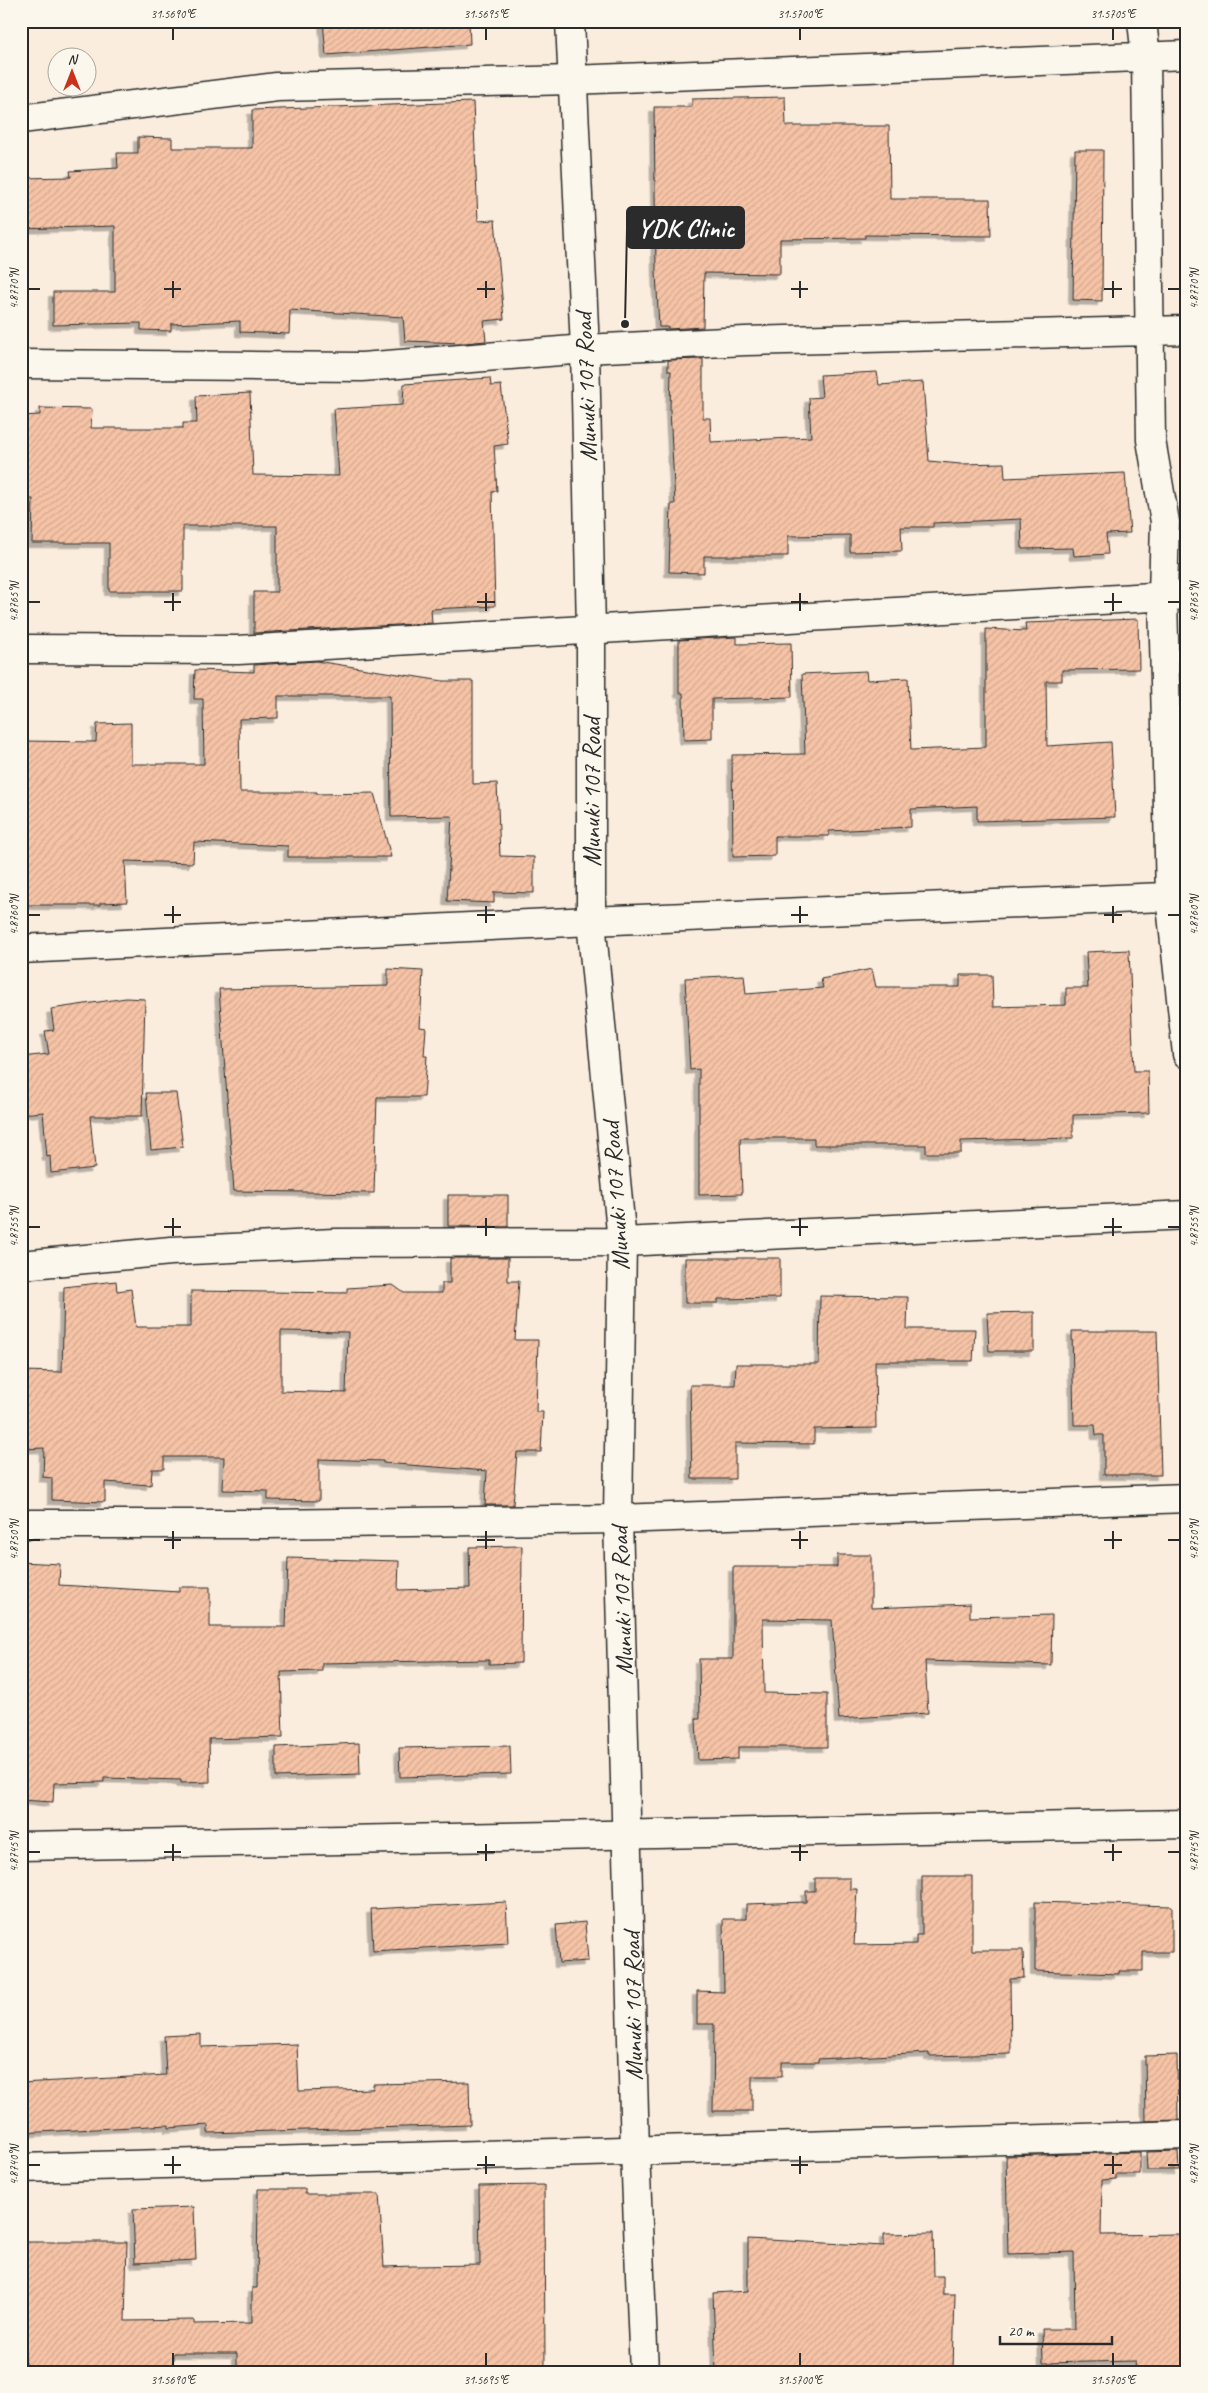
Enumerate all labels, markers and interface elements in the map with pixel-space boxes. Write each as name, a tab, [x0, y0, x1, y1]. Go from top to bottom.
text: 31.5690°E	[151, 6, 197, 22]
text: 31.5695°E	[464, 6, 510, 22]
text: 31.5700°E	[778, 6, 824, 22]
text: 31.5705°E	[1091, 6, 1137, 22]
north arrow	[48, 48, 98, 98]
text: N	[68, 51, 79, 68]
callout: YDK Clinic	[627, 207, 744, 248]
text: YDK Clinic	[638, 212, 736, 245]
text: 4.8770°N	[6, 267, 22, 309]
text: 4.8770°N	[1186, 267, 1202, 309]
street label: Munuki 107 Road	[567, 308, 605, 462]
text: 4.8765°N	[6, 580, 22, 622]
text: 4.8765°N	[1186, 580, 1202, 622]
street label: Munuki 107 Road	[576, 713, 608, 867]
text: 4.8760°N	[6, 893, 22, 935]
text: 4.8760°N	[1186, 893, 1202, 935]
street label: Munuki 107 Road	[595, 1116, 637, 1271]
text: 4.8755°N	[6, 1205, 22, 1247]
text: 4.8755°N	[1186, 1205, 1202, 1247]
text: 4.8750°N	[6, 1518, 22, 1560]
text: 4.8750°N	[1186, 1518, 1202, 1560]
street label: Munuki 107 Road	[603, 1522, 641, 1676]
text: 4.8745°N	[6, 1830, 22, 1872]
text: 4.8745°N	[1186, 1830, 1202, 1872]
street label: Munuki 107 Road	[616, 1927, 650, 2081]
text: 4.8740°N	[6, 2143, 22, 2185]
text: 4.8740°N	[1186, 2143, 1202, 2185]
scale bar	[1000, 2313, 1113, 2345]
text: 20 m	[1008, 2322, 1035, 2341]
text: 31.5690°E	[151, 2372, 197, 2388]
text: 31.5695°E	[464, 2372, 510, 2388]
text: 31.5700°E	[778, 2372, 824, 2388]
text: 31.5705°E	[1091, 2372, 1137, 2388]

